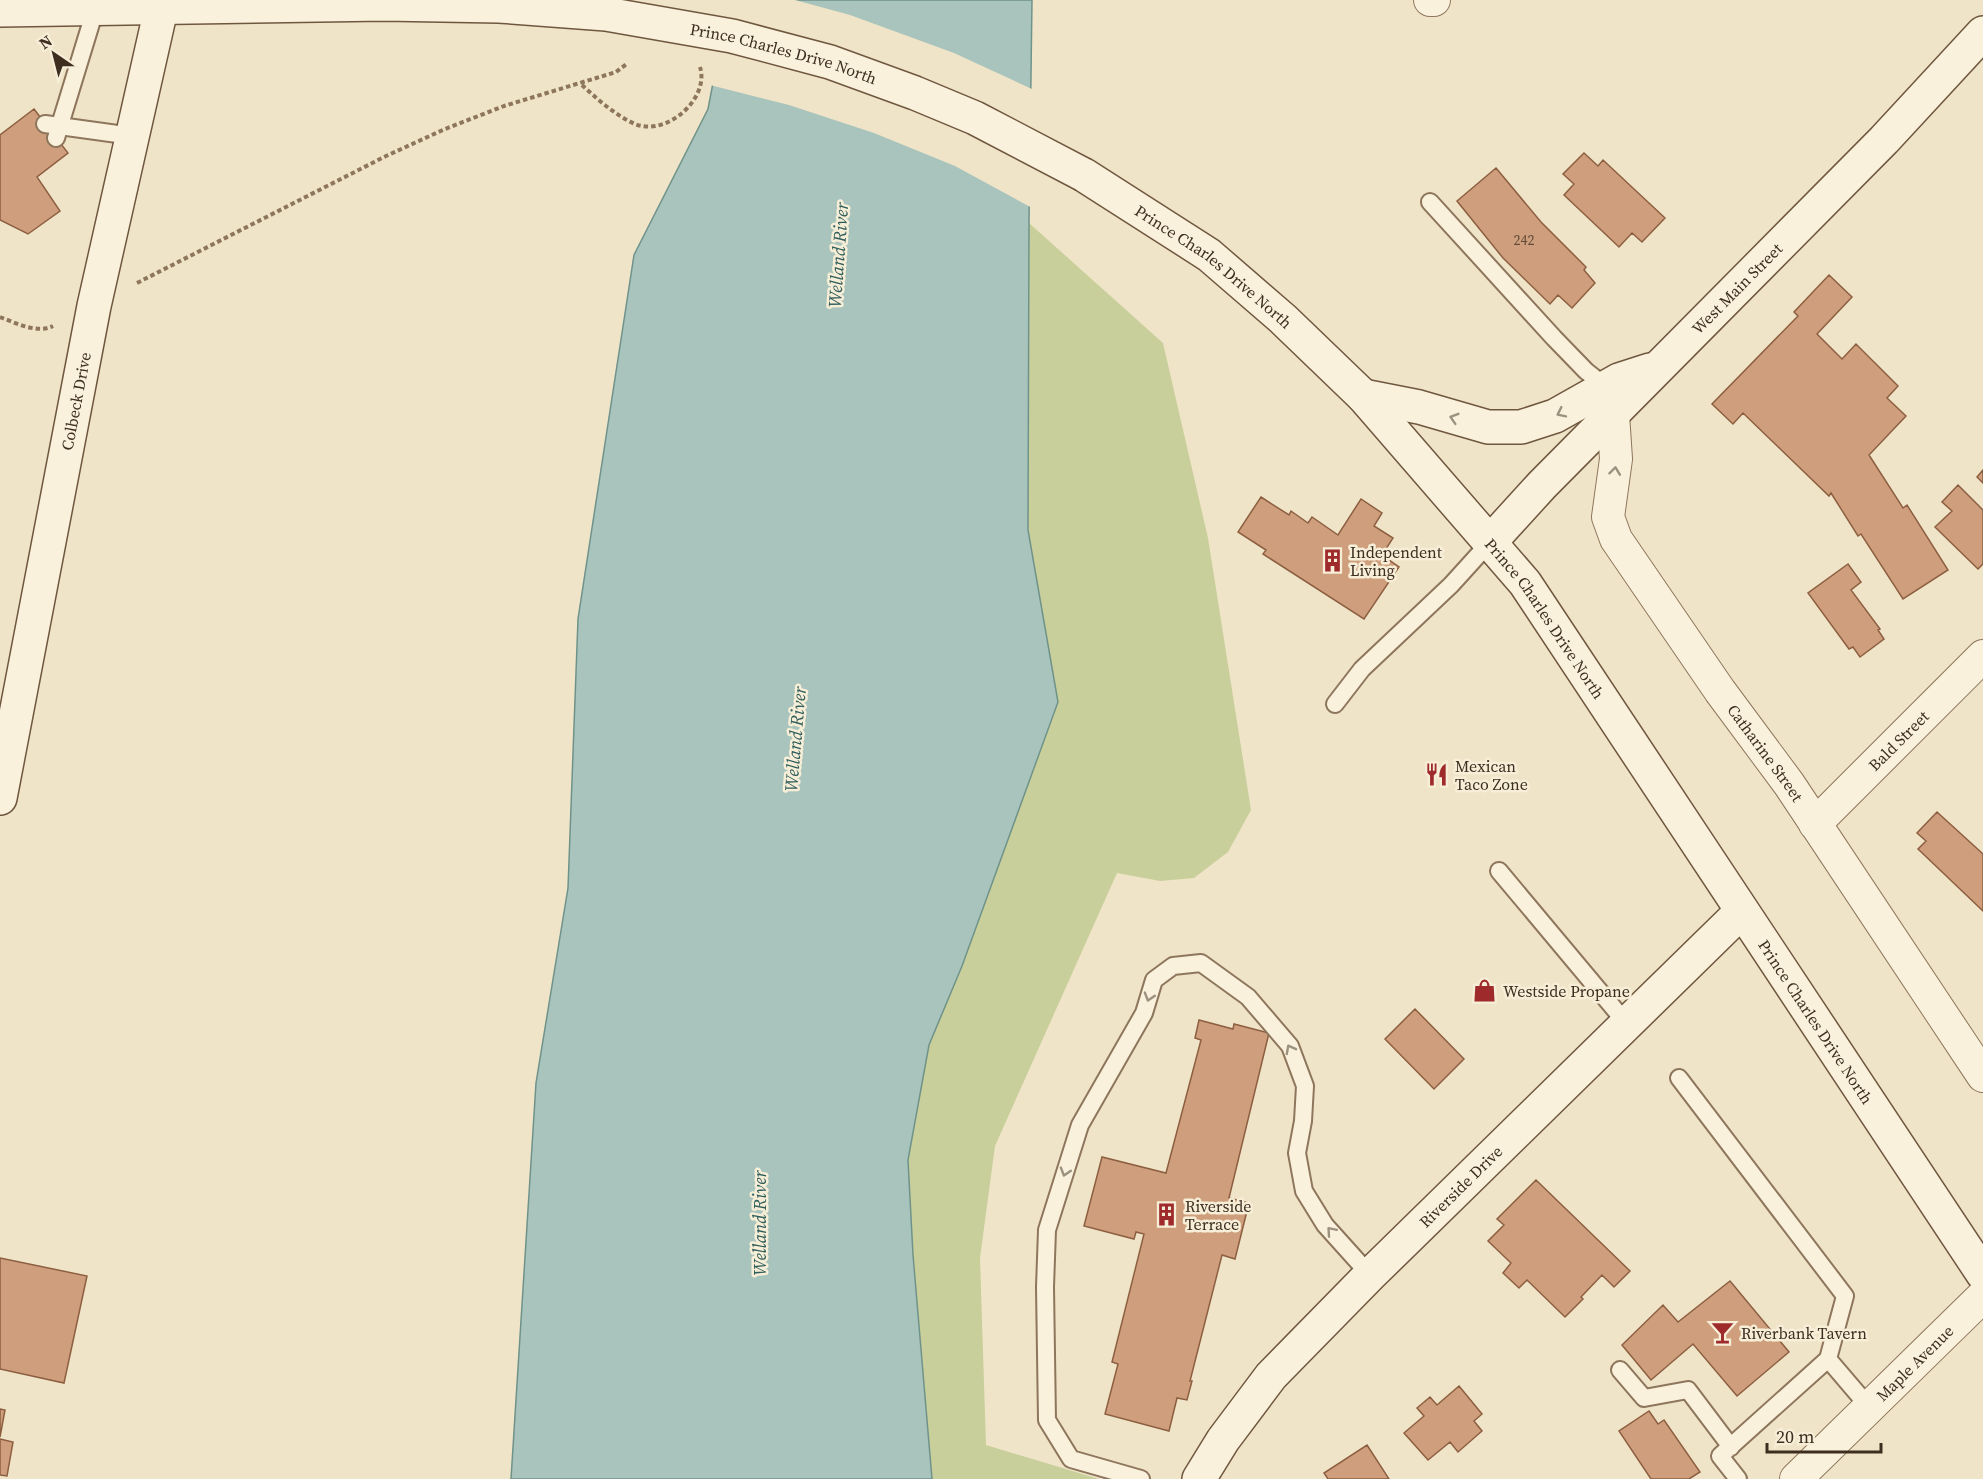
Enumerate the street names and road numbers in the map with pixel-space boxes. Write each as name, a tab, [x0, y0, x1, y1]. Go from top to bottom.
street label: Prince Charles Drive North	[688, 18, 880, 89]
street label: Prince Charles Drive North	[1131, 199, 1298, 334]
street label: West Main Street	[1687, 237, 1788, 339]
street label: Colbeck Drive	[56, 350, 96, 452]
street label: Prince Charles Drive North	[1480, 533, 1610, 703]
street label: Catharine Street	[1722, 700, 1809, 806]
street label: Bald Street	[1863, 705, 1934, 776]
street label: Prince Charles Drive North	[1753, 935, 1878, 1108]
street label: Riverside Drive	[1414, 1140, 1507, 1232]
street label: Maple Avenue	[1871, 1320, 1958, 1406]

